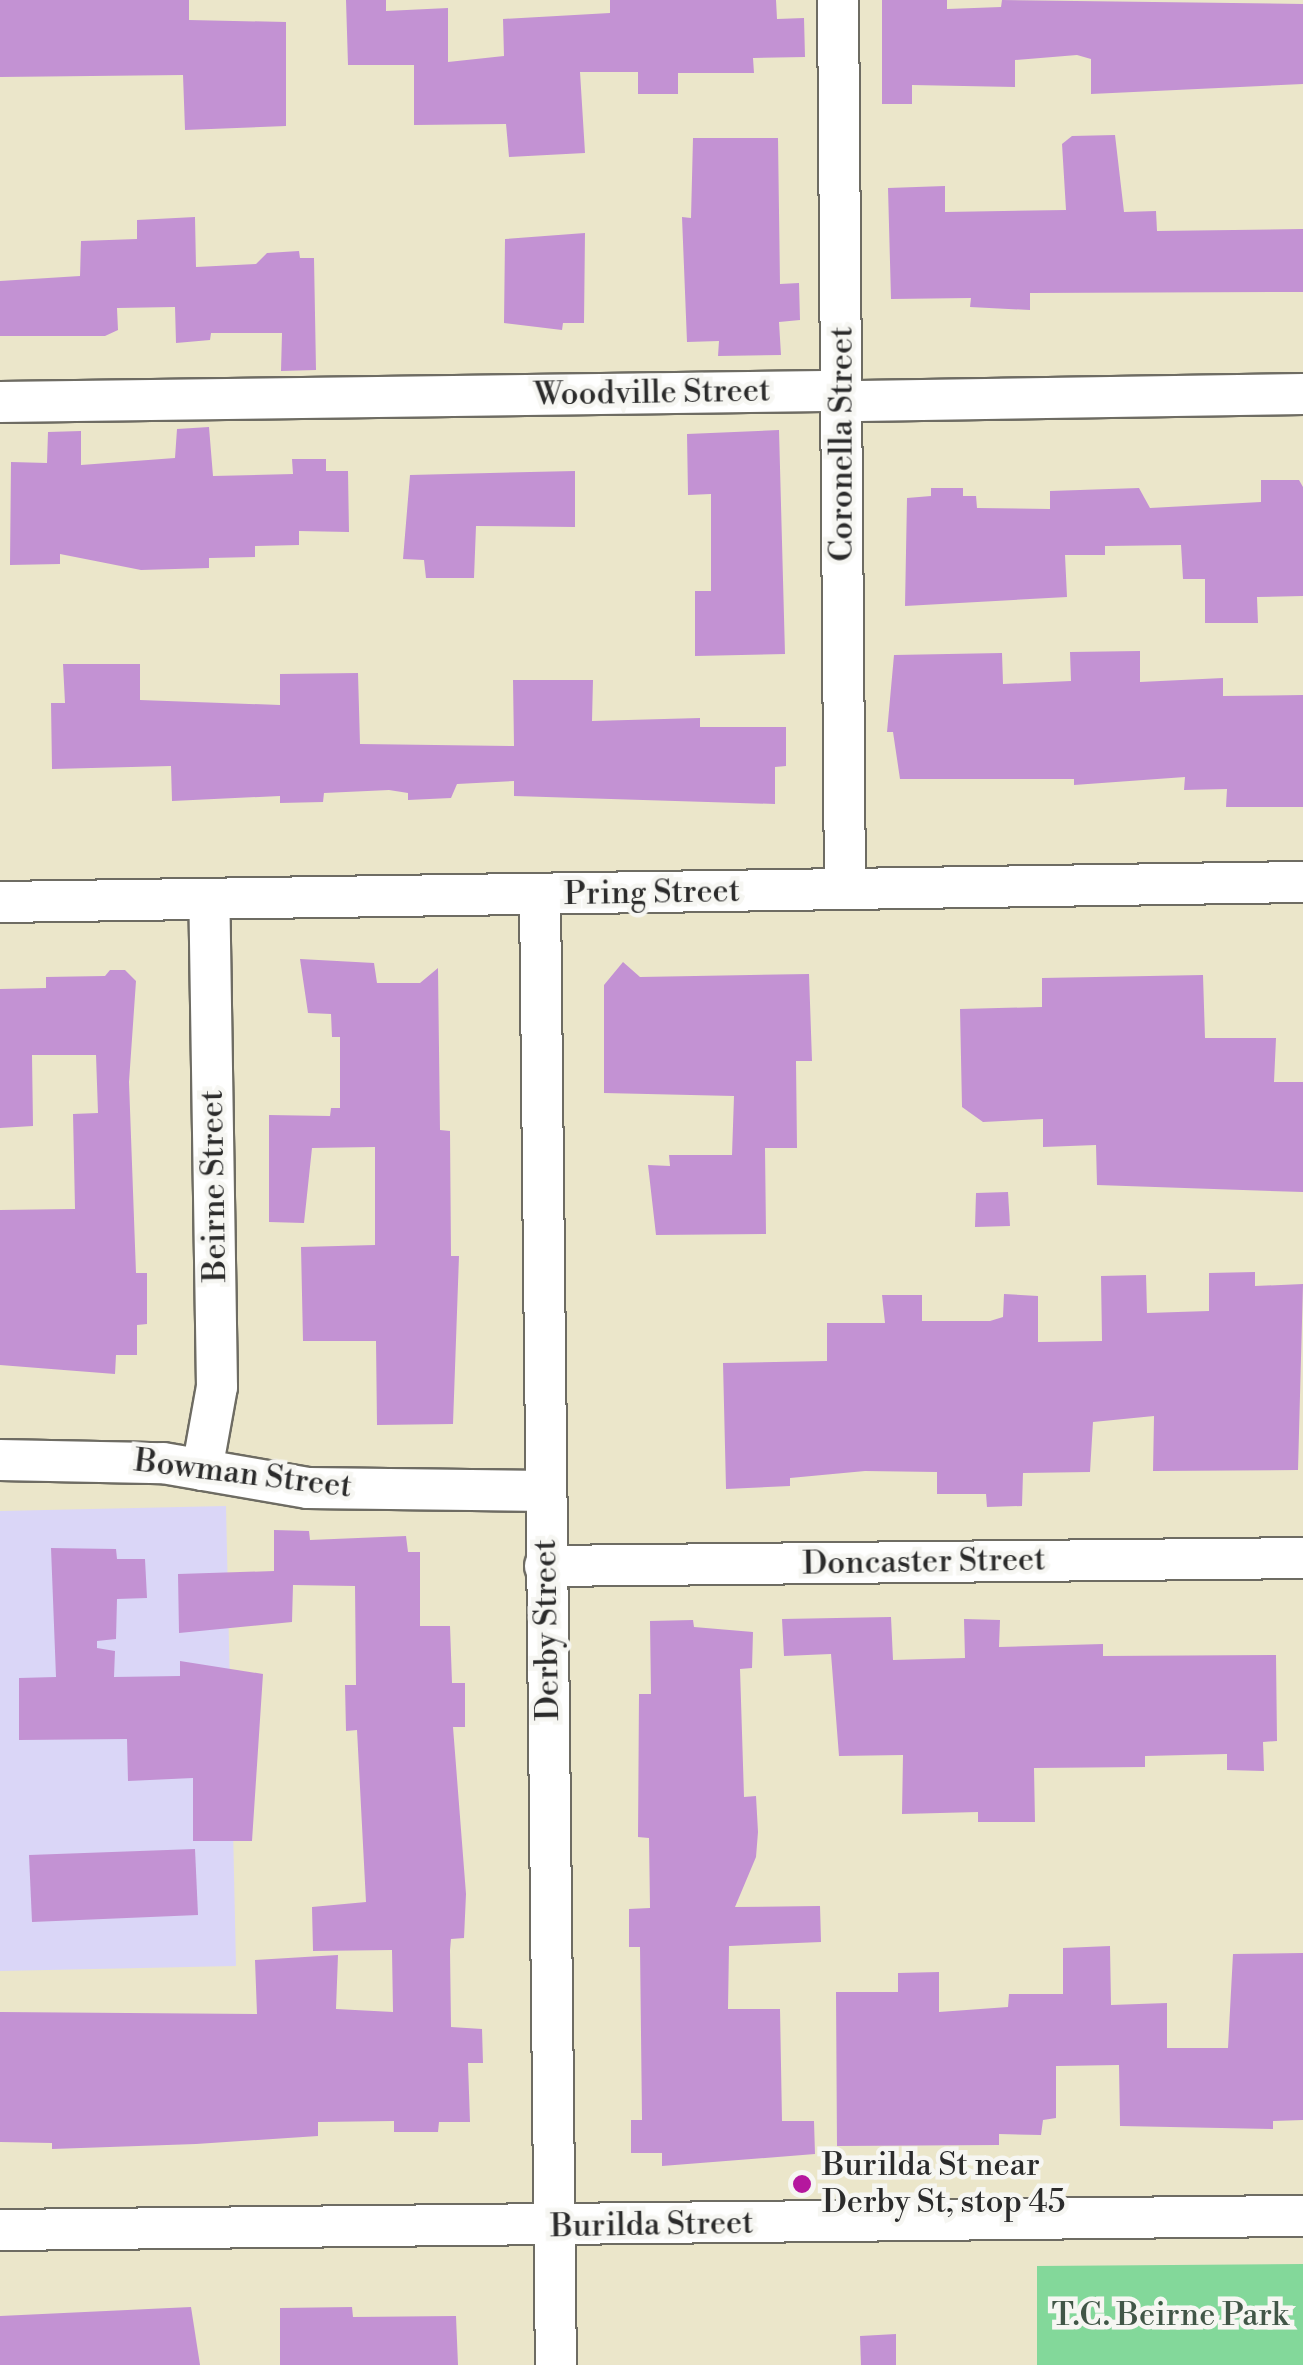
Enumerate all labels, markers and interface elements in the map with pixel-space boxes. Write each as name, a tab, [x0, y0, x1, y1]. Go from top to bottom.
street label: Coronella Street	[823, 326, 861, 562]
street label: Woodville Street	[533, 372, 771, 414]
street label: Pring Street	[564, 872, 740, 914]
street label: Beirne Street	[193, 1090, 235, 1282]
street label: Bowman Street	[132, 1442, 354, 1506]
street label: Derby Street	[526, 1539, 568, 1721]
street label: Doncaster Street	[802, 1541, 1046, 1583]
place label: Burilda St near Derby St, stop 45	[822, 2147, 1065, 2222]
marker: Burilda St near Derby St, stop 45	[791, 2173, 813, 2195]
street label: Burilda Street	[550, 2204, 754, 2246]
park label: T.C. Beirne Park	[1051, 2296, 1289, 2334]

